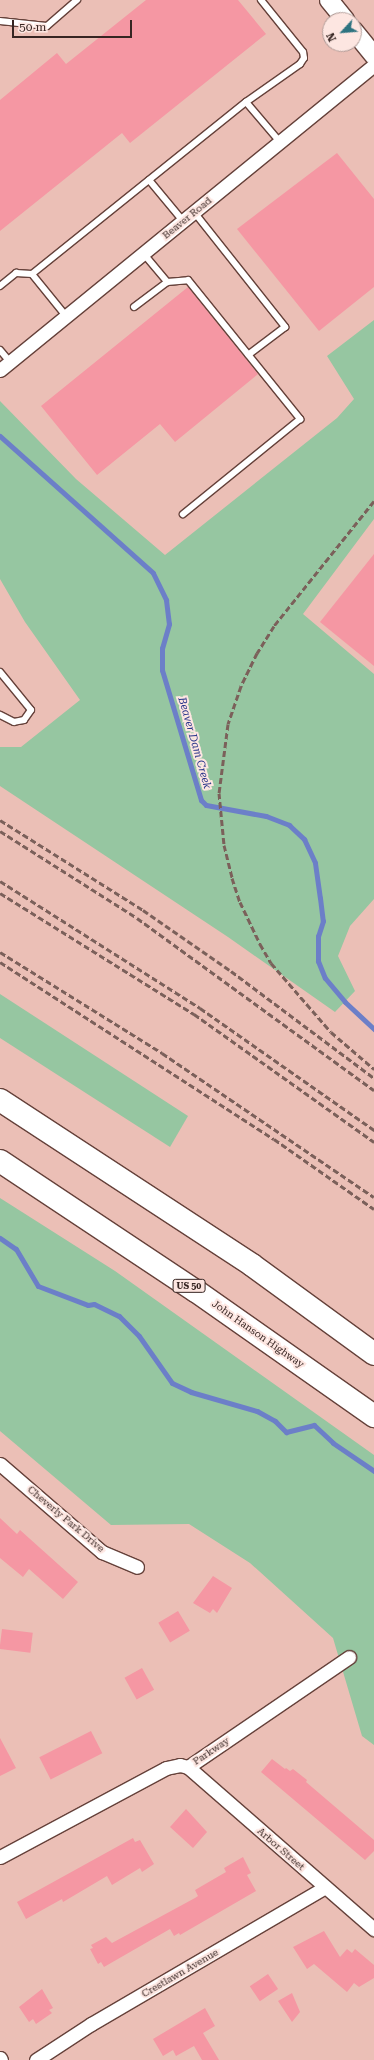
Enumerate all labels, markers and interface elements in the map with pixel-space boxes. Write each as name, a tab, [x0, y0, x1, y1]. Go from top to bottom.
scale bar	[14, 12, 134, 38]
north arrow	[322, 12, 362, 52]
text: 50 m	[19, 20, 46, 34]
text: N	[324, 30, 339, 44]
street label: Beaver Road	[160, 195, 214, 241]
water label: Beaver Dam Creek	[175, 696, 213, 790]
road number: US 50	[172, 1279, 206, 1293]
street label: John Hanson Highway	[210, 1298, 306, 1370]
street label: Cheverly Park Drive	[25, 1483, 107, 1555]
street label: Parkway	[191, 1735, 231, 1767]
street label: Arbor Street	[255, 1825, 307, 1873]
street label: Crestlawn Avenue	[139, 1946, 221, 2000]

